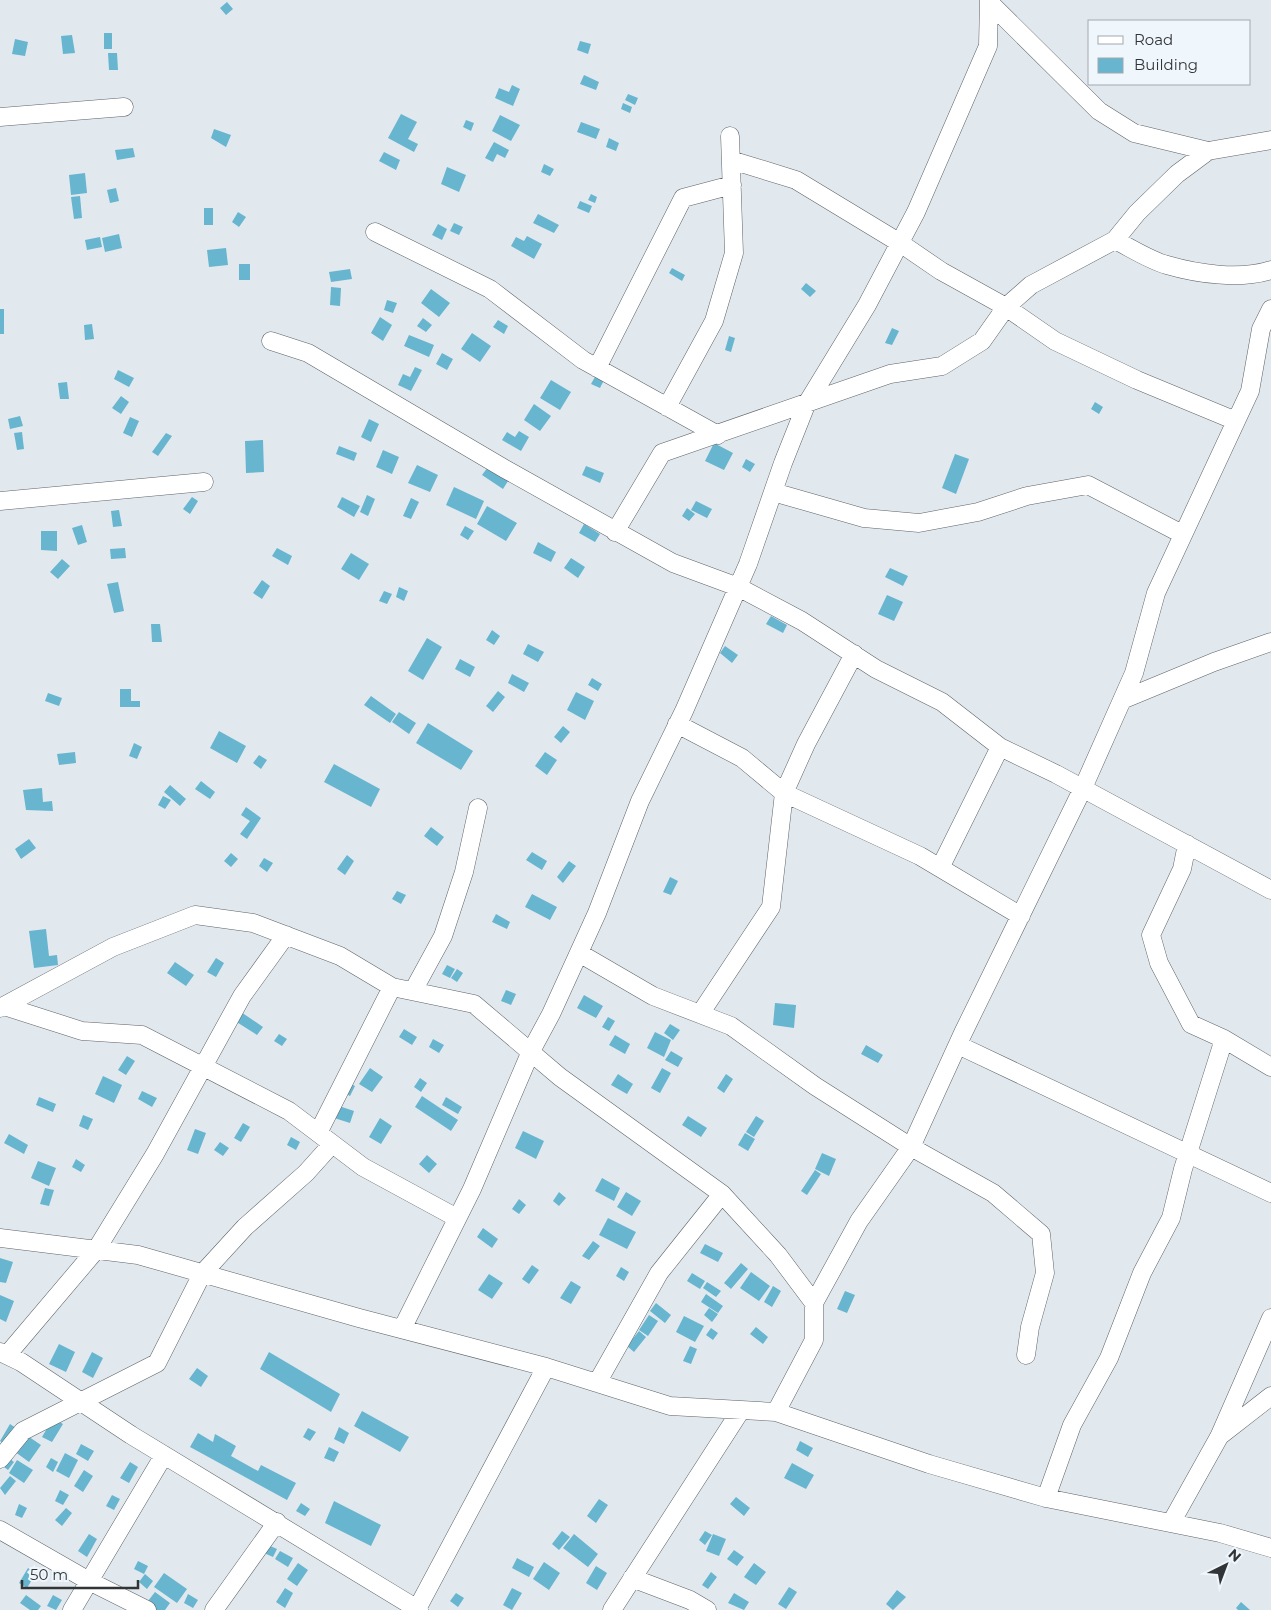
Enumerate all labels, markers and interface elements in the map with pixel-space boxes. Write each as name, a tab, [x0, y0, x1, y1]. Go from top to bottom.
legend	[1088, 20, 1251, 85]
text: Road	[1134, 30, 1173, 49]
text: Building	[1134, 55, 1198, 74]
north arrow	[1201, 1540, 1251, 1590]
text: N	[1224, 1545, 1245, 1566]
scale bar	[22, 1558, 139, 1590]
text: 50 m	[30, 1565, 68, 1584]

